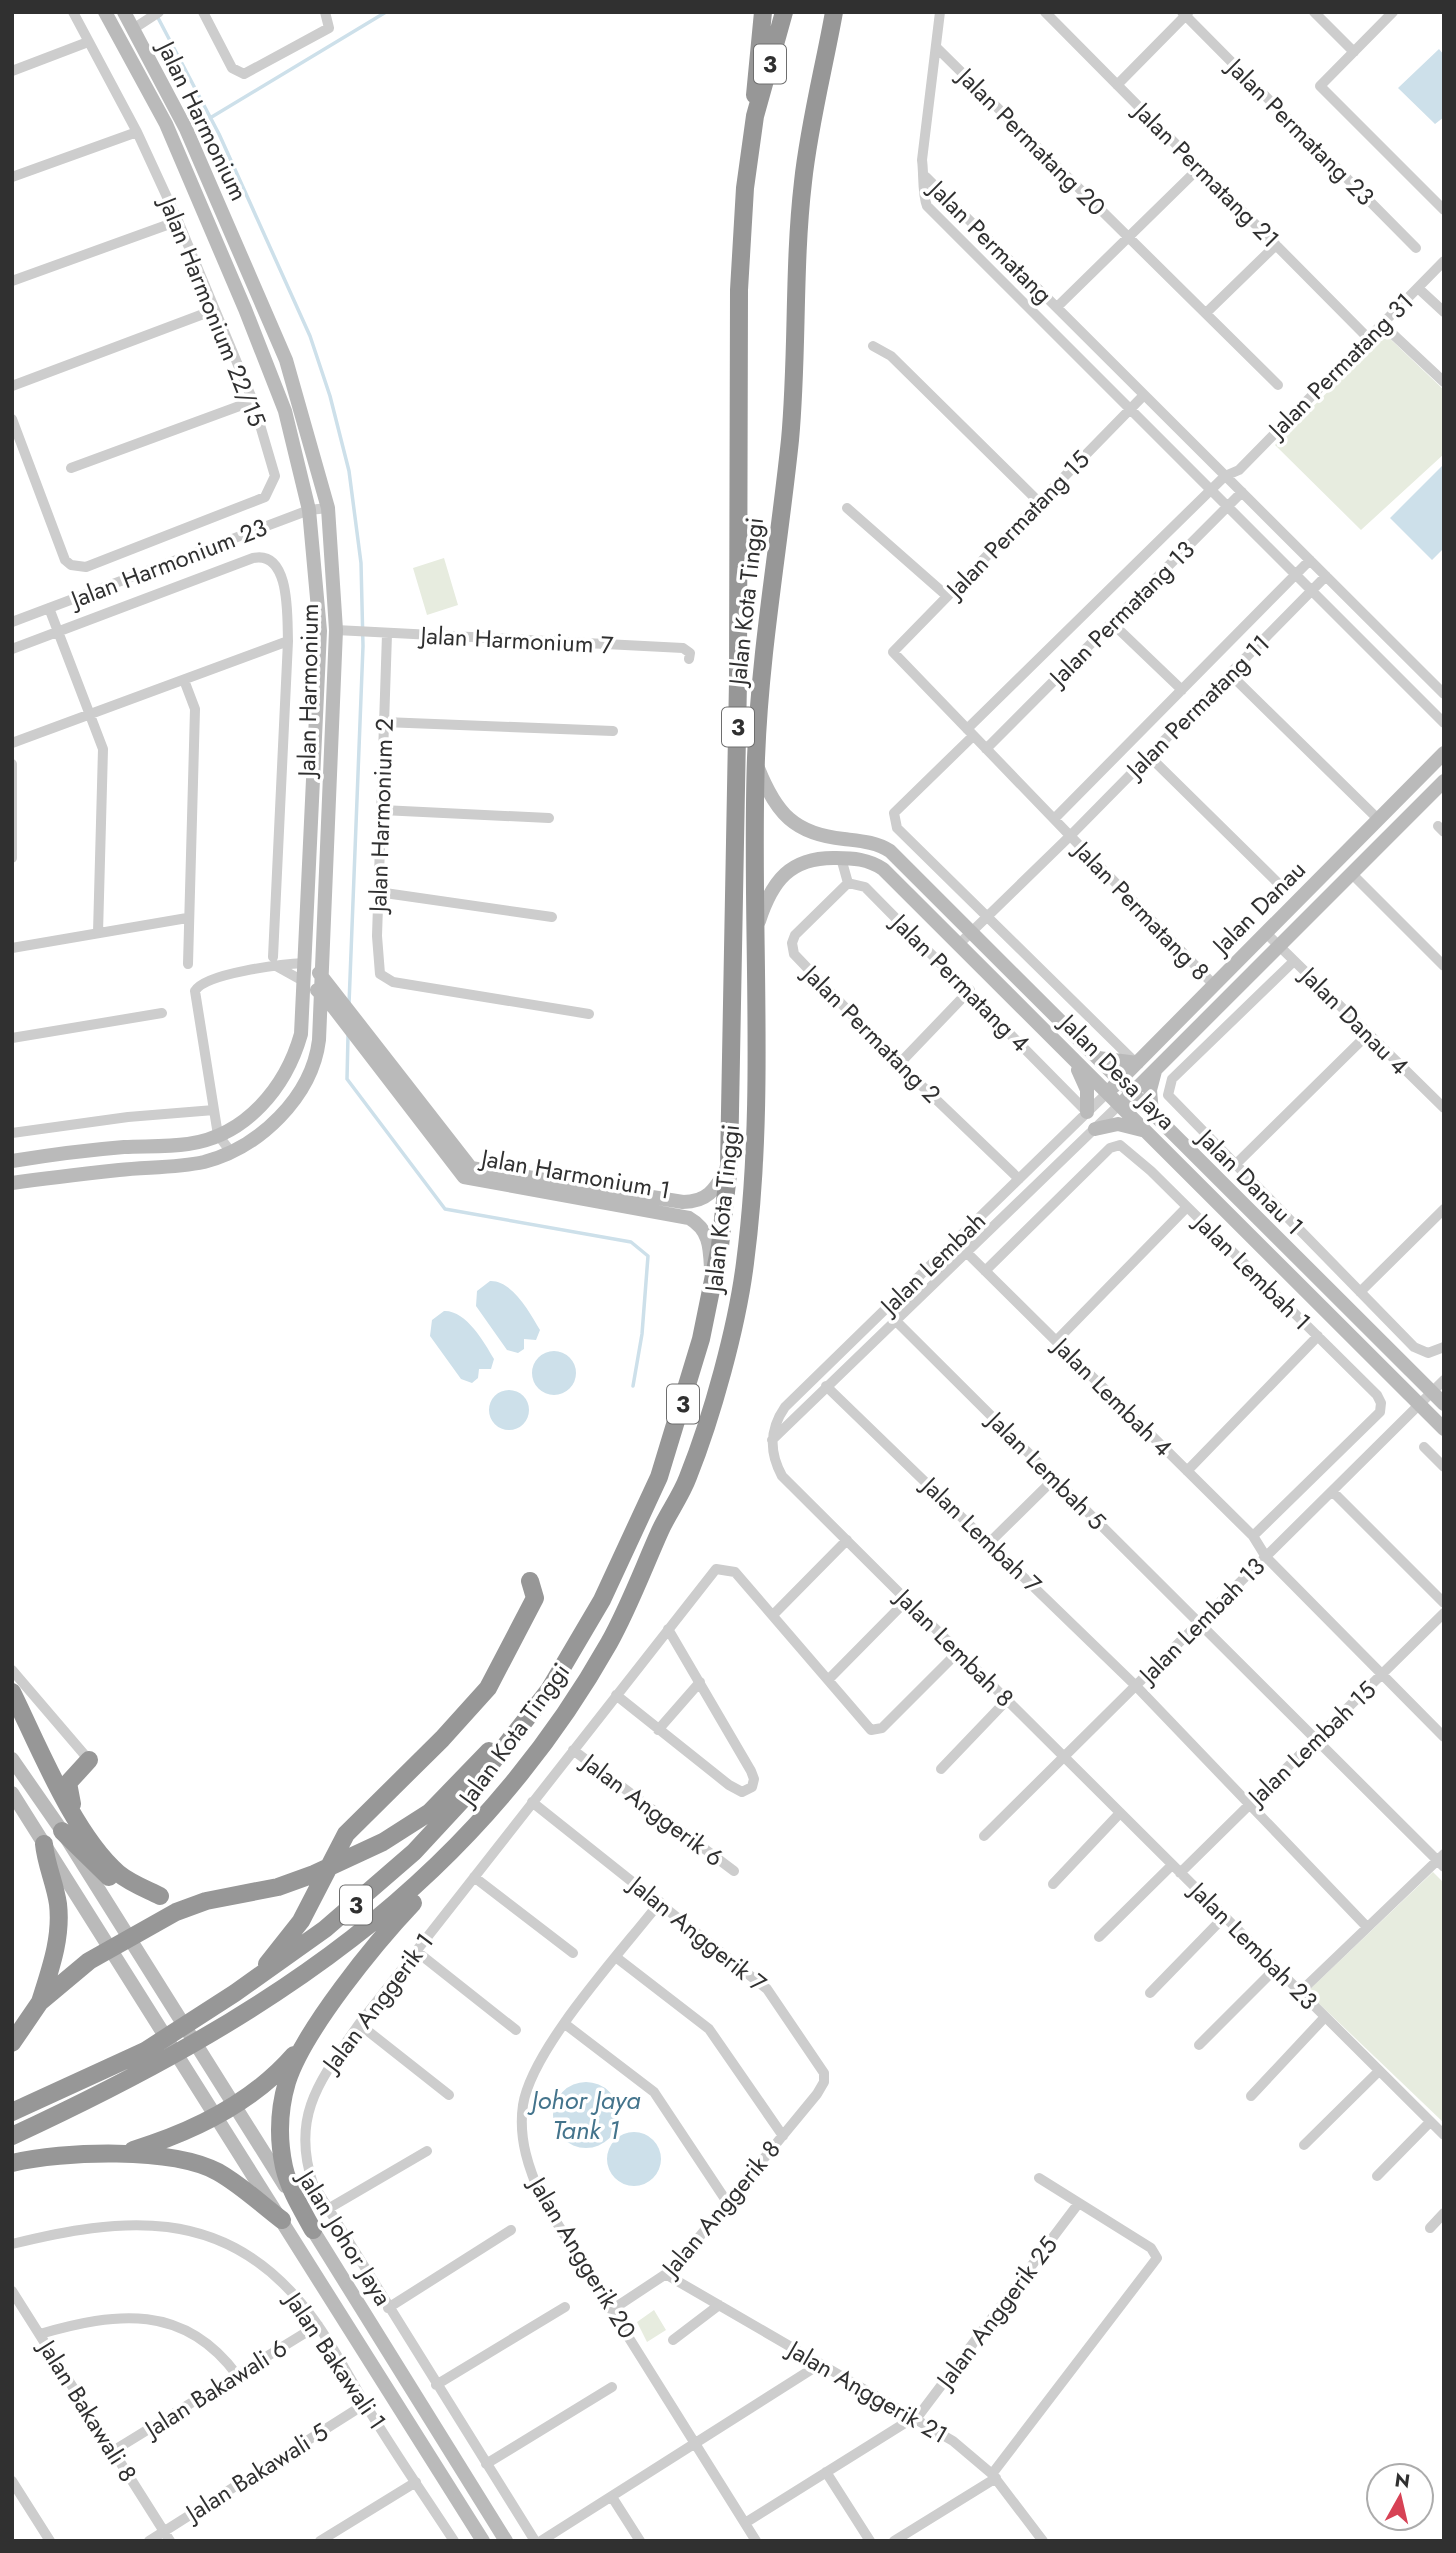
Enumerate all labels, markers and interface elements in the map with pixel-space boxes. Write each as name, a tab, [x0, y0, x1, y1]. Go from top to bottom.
street label: Jalan Harmonium	[148, 33, 257, 206]
road number: 3	[754, 44, 786, 83]
street label: Jalan Permatang 23	[1218, 49, 1382, 213]
street label: Jalan Permatang 20	[948, 58, 1114, 224]
street label: Jalan Permatang 21	[1124, 92, 1288, 256]
street label: Jalan Permatang	[920, 171, 1060, 311]
street label: Jalan Harmonium 22/15	[150, 189, 275, 432]
street label: Jalan Permatang 31	[1259, 285, 1421, 447]
street label: Jalan Permatang 15	[936, 443, 1097, 608]
street label: Jalan Harmonium 23	[63, 510, 272, 618]
street label: Jalan Kota Tinggi	[719, 516, 772, 689]
street label: Jalan Permatang 13	[1040, 533, 1202, 695]
street label: Jalan Harmonium	[289, 603, 327, 780]
street label: Jalan Harmonium 7	[417, 617, 615, 663]
street label: Jalan Permatang 11	[1116, 627, 1277, 788]
road number: 3	[722, 708, 754, 747]
street label: Jalan Harmonium 2	[360, 717, 402, 916]
street label: Jalan Permatang 8	[1064, 831, 1218, 988]
street label: Jalan Danau	[1203, 853, 1313, 963]
street label: Jalan Permatang 4	[882, 904, 1038, 1060]
street label: Jalan Permatang 2	[793, 955, 949, 1111]
street label: Jalan Danau 4	[1291, 957, 1417, 1083]
street label: Jalan Desa Jaya	[1050, 1004, 1184, 1138]
street label: Jalan Danau 1	[1188, 1119, 1312, 1243]
street label: Jalan Kota Tinggi	[695, 1123, 748, 1296]
street label: Jalan Harmonium 1	[476, 1140, 673, 1208]
street label: Jalan Lembah	[871, 1204, 993, 1324]
street label: Jalan Lembah 1	[1185, 1204, 1319, 1338]
street label: Jalan Lembah 4	[1044, 1328, 1180, 1464]
road number: 3	[667, 1385, 699, 1424]
street label: Jalan Lembah 5	[978, 1402, 1114, 1538]
street label: Jalan Lembah 7	[912, 1467, 1050, 1601]
street label: Jalan Lembah 13	[1129, 1549, 1273, 1693]
street label: Jalan Lembah 8	[886, 1579, 1022, 1715]
street label: Jalan Kota Tinggi	[449, 1656, 578, 1815]
street label: Jalan Lembah 15	[1238, 1673, 1384, 1815]
street label: Jalan Anggerik 6	[573, 1744, 731, 1875]
street label: Jalan Anggerik 7	[620, 1866, 774, 2000]
street label: Jalan Lembah 23	[1180, 1872, 1326, 2018]
road number: 3	[340, 1886, 372, 1924]
street label: Jalan Anggerik 1	[312, 1925, 442, 2081]
water label: Johor Jaya Tank 1	[526, 2081, 641, 2149]
street label: Jalan Anggerik 8	[652, 2133, 788, 2286]
street label: Jalan Johor Jaya	[288, 2161, 401, 2312]
street label: Jalan Anggerik 20	[519, 2168, 645, 2345]
street label: Jalan Anggerik 25	[927, 2229, 1066, 2398]
street label: Jalan Bakawali 1	[275, 2283, 395, 2437]
street label: Jalan Bakawali 6	[136, 2330, 294, 2447]
street label: Jalan Bakawali 8	[29, 2331, 146, 2489]
street label: Jalan Anggerik 21	[779, 2331, 954, 2452]
street label: Jalan Bakawali 5	[177, 2414, 335, 2531]
north arrow	[1365, 2462, 1435, 2532]
text: N	[1393, 2466, 1412, 2495]

